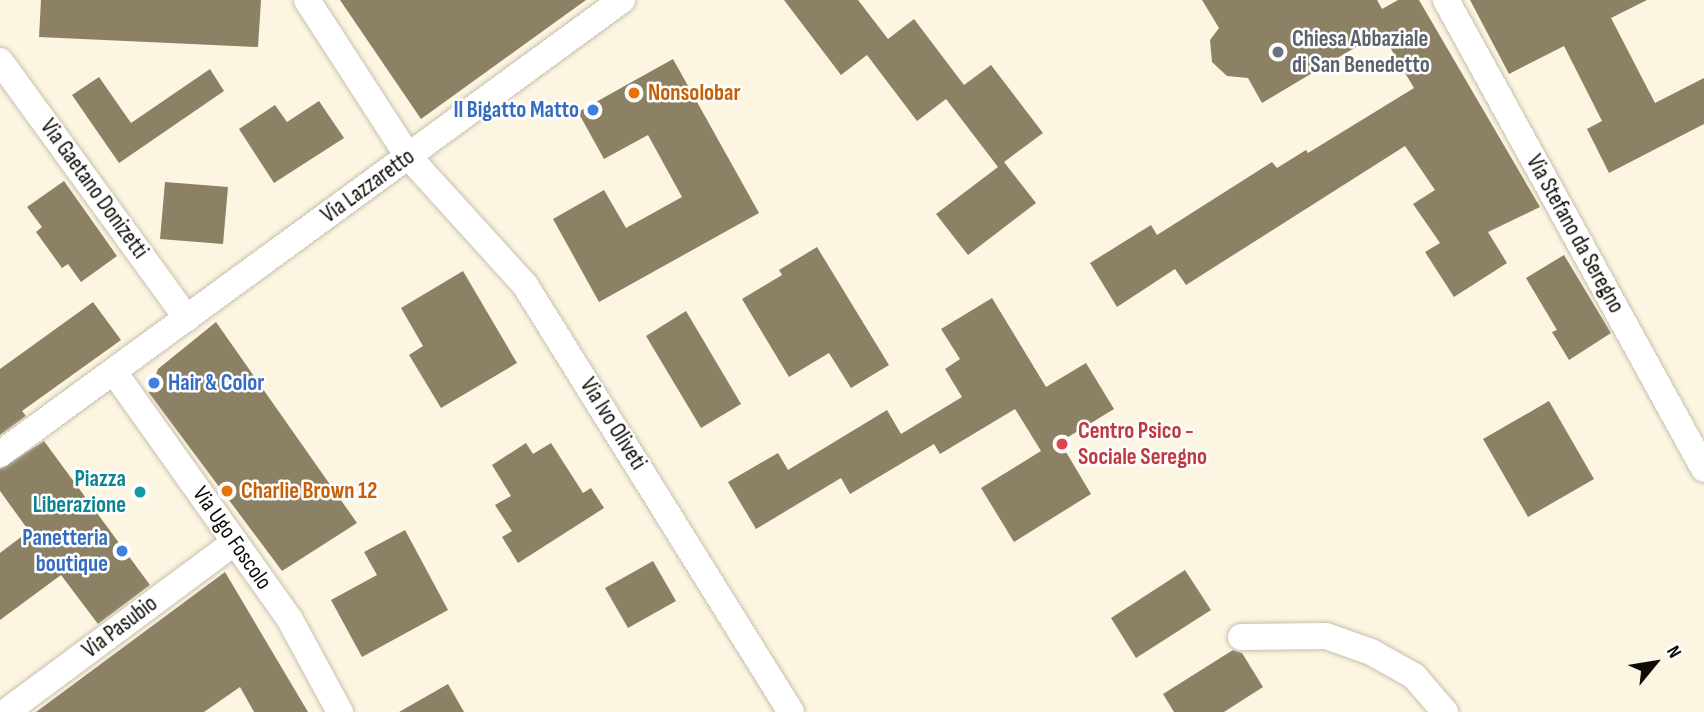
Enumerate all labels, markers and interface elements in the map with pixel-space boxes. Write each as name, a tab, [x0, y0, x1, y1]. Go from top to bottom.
place label: Chiesa Abbaziale di San Benedetto	[1292, 25, 1430, 79]
marker: Chiesa Abbaziale di San Benedetto	[1270, 44, 1286, 60]
place label: Nonsolobar	[648, 79, 741, 107]
marker: Nonsolobar	[626, 85, 642, 101]
place label: Il Bigatto Matto	[453, 96, 579, 124]
marker: Il Bigatto Matto	[585, 102, 601, 118]
street label: Via Gaetano Donizetti	[34, 114, 154, 264]
street label: Via Lazzaretto	[316, 143, 420, 229]
street label: Via Stefano da Seregno	[1520, 150, 1630, 318]
place label: Hair & Color	[168, 369, 264, 397]
street label: Via Ivo Oliveti	[574, 373, 652, 475]
marker: Hair & Color	[146, 375, 162, 391]
place label: Centro Psico - Sociale Seregno	[1078, 417, 1207, 471]
marker: Centro Psico - Sociale Seregno	[1052, 434, 1072, 454]
place label: Piazza Liberazione	[33, 465, 126, 519]
place label: Charlie Brown 12	[241, 477, 377, 505]
street label: Via Ugo Foscolo	[186, 481, 278, 595]
marker: Charlie Brown 12	[219, 483, 235, 499]
marker: Piazza Liberazione	[132, 484, 148, 500]
place label: Panetteria boutique	[22, 524, 108, 578]
marker: Panetteria boutique	[114, 543, 130, 559]
street label: Via Pasubio	[77, 590, 163, 664]
north arrow	[1620, 628, 1690, 698]
text: N	[1661, 642, 1686, 662]

